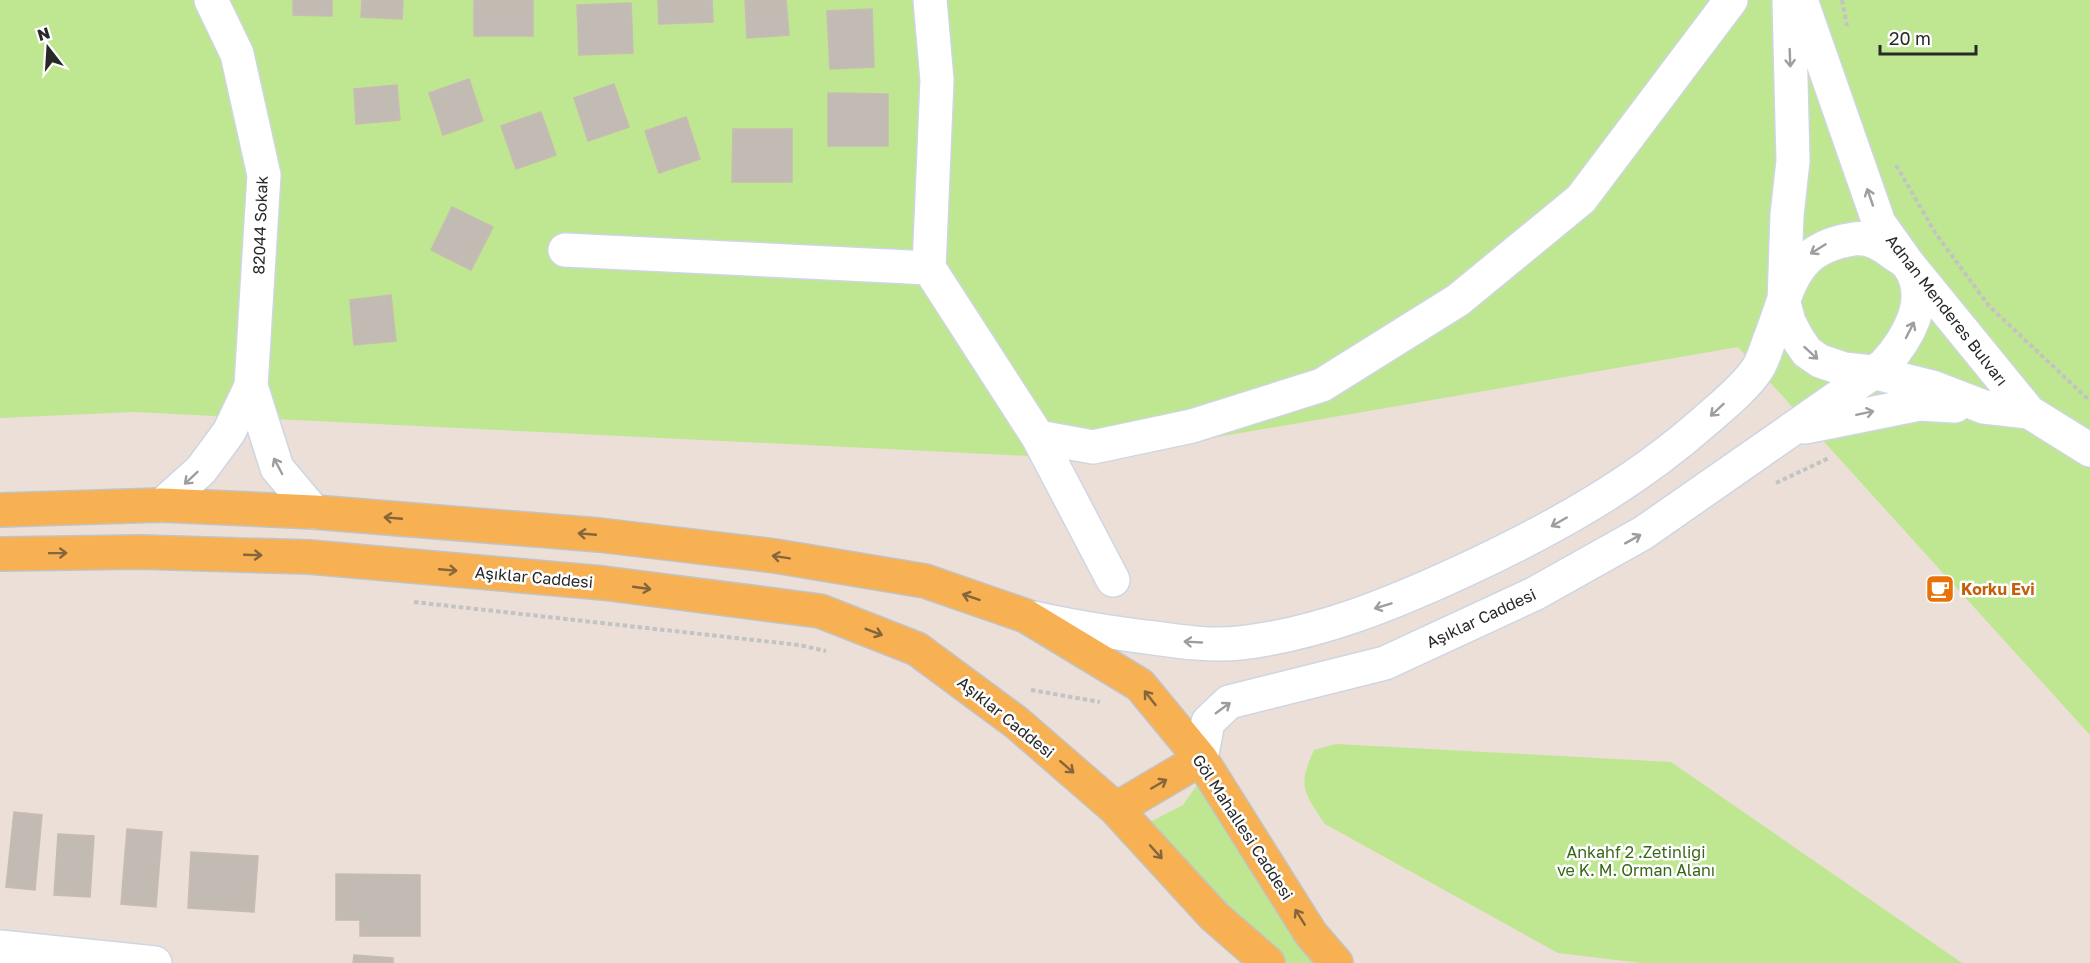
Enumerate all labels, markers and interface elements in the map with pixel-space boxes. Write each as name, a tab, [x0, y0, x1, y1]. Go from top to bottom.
north arrow	[18, 18, 78, 78]
scale bar	[1880, 18, 1976, 56]
text: N	[35, 22, 52, 45]
text: 20 m	[1889, 27, 1931, 49]
one-way arrow	[1785, 48, 1796, 68]
street label: 82044 Sokak	[248, 175, 272, 275]
one-way arrow	[1863, 188, 1874, 207]
street label: Adnan Menderes Bulvarı	[1882, 230, 2012, 390]
one-way arrow	[1810, 243, 1827, 255]
one-way arrow	[1904, 321, 1916, 339]
one-way arrow	[1804, 346, 1819, 360]
one-way arrow	[1710, 403, 1725, 417]
one-way arrow	[1855, 407, 1874, 418]
one-way arrow	[272, 458, 284, 475]
one-way arrow	[184, 471, 199, 485]
one-way arrow	[383, 512, 403, 523]
one-way arrow	[1550, 517, 1568, 528]
one-way arrow	[578, 528, 598, 539]
one-way arrow	[1624, 532, 1641, 544]
one-way arrow	[48, 547, 68, 559]
one-way arrow	[243, 549, 263, 561]
one-way arrow	[772, 551, 791, 562]
street label: Aşıklar Caddesi	[474, 562, 594, 592]
one-way arrow	[437, 564, 457, 575]
cafe icon: Korku Evi	[1924, 573, 1956, 605]
place label: Korku Evi	[1961, 579, 2035, 599]
one-way arrow	[632, 583, 651, 594]
street label: Aşıklar Caddesi	[1423, 584, 1539, 652]
one-way arrow	[962, 591, 981, 602]
one-way arrow	[1374, 601, 1393, 612]
one-way arrow	[864, 627, 883, 638]
one-way arrow	[1183, 637, 1203, 648]
street label: Aşıklar Caddesi	[954, 672, 1058, 762]
one-way arrow	[1144, 691, 1157, 707]
one-way arrow	[1214, 702, 1230, 714]
street label: Göl Mahallesi Caddesi	[1188, 750, 1298, 904]
one-way arrow	[1059, 760, 1075, 773]
one-way arrow	[1150, 778, 1167, 790]
park label: Ankahf 2 .Zetinliği ve K. M. Orman Alanı	[1557, 842, 1715, 880]
one-way arrow	[1148, 845, 1163, 860]
one-way arrow	[1294, 909, 1306, 926]

